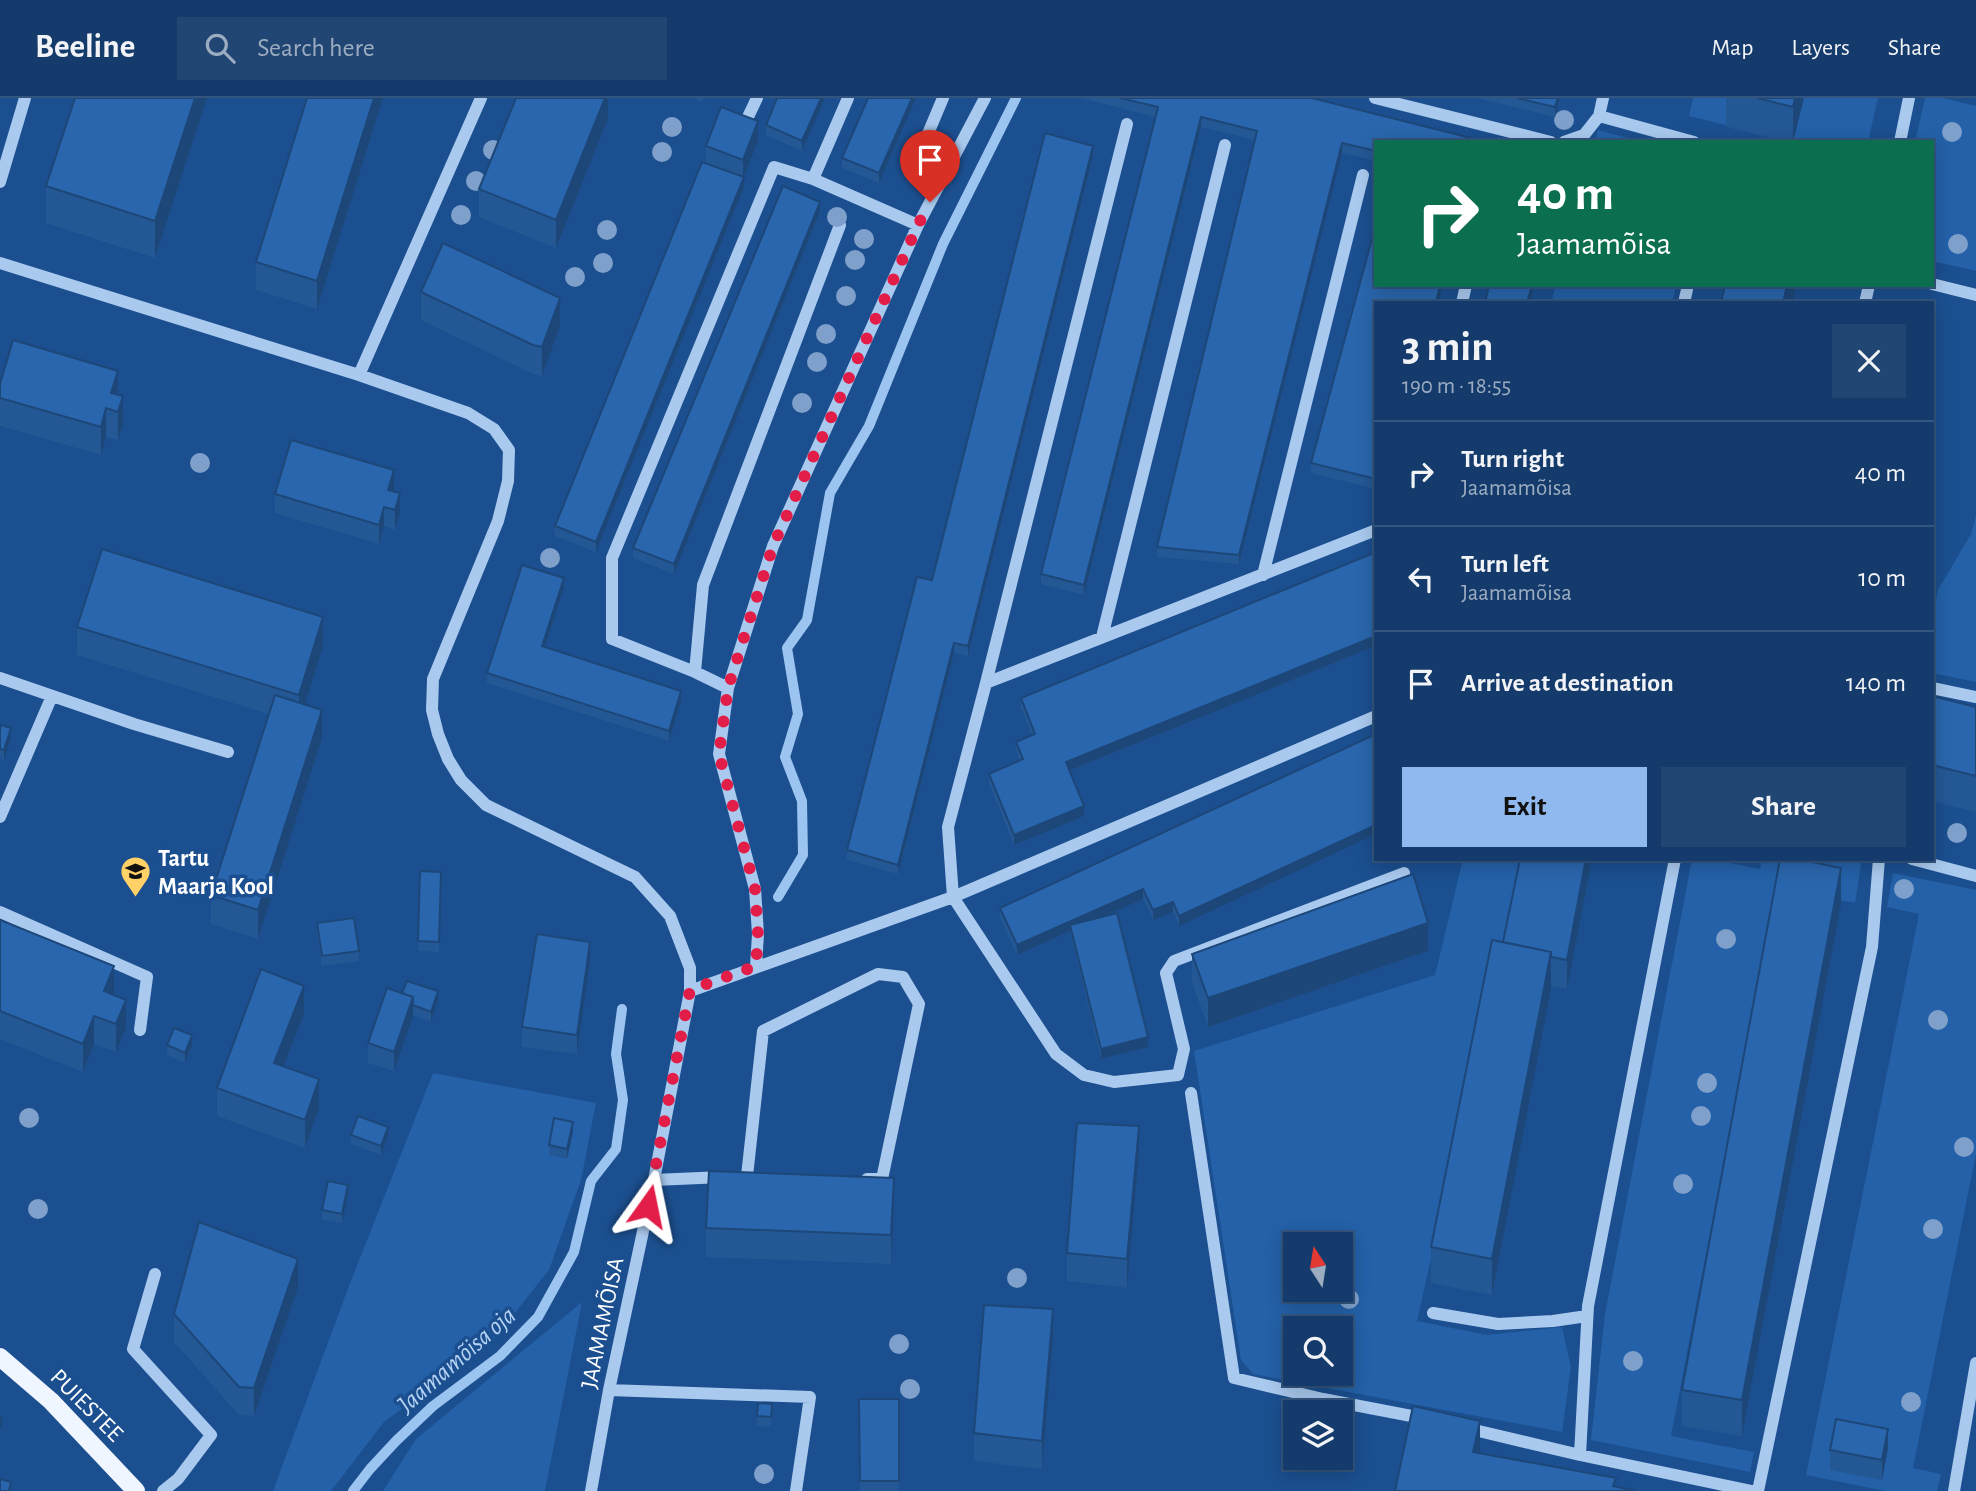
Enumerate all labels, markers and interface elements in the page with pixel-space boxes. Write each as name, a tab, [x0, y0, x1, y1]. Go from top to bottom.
search box	[177, 17, 667, 80]
icon: search	[201, 29, 239, 67]
text: Beeline	[35, 31, 135, 64]
text: Search here	[257, 35, 375, 61]
text: Map	[1711, 36, 1753, 60]
text: Layers	[1791, 36, 1850, 60]
text: Share	[1888, 36, 1941, 60]
pin	[900, 130, 960, 202]
icon: arrive	[911, 141, 949, 179]
icon: right	[1402, 168, 1493, 259]
text: 40 m	[1517, 170, 1614, 219]
text: Jaamamõisa	[1517, 228, 1671, 260]
button: close	[1832, 324, 1906, 398]
text: 3 min	[1402, 326, 1494, 368]
text: 190 m · 18:55	[1402, 375, 1511, 398]
text: Turn right	[1461, 446, 1564, 472]
icon: right	[1402, 455, 1440, 493]
text: 40 m	[1855, 460, 1906, 486]
text: Jaamamõisa	[1461, 477, 1572, 500]
text: Turn left	[1461, 551, 1549, 577]
icon: left	[1402, 560, 1440, 598]
text: 10 m	[1858, 565, 1906, 591]
text: Jaamamõisa	[1461, 582, 1572, 605]
icon: arrive	[1402, 665, 1440, 703]
text: Arrive at destination	[1461, 670, 1674, 696]
text: 140 m	[1846, 670, 1906, 696]
button: Exit	[1402, 767, 1647, 847]
button: Share	[1661, 767, 1906, 847]
place label: Tartu Maarja Kool	[158, 847, 274, 899]
school or university icon: Tartu Maarja Kool	[118, 855, 152, 899]
position arrow	[611, 1169, 685, 1243]
north arrow	[1283, 1232, 1353, 1302]
map controls	[1283, 1232, 1353, 1470]
street label: JAAMAMÕISA	[575, 1255, 629, 1391]
water label: Jaamamõisa oja	[392, 1302, 521, 1418]
button: search	[1283, 1316, 1353, 1386]
street label: PUIESTEE	[46, 1365, 127, 1447]
button: layers	[1283, 1400, 1353, 1470]

